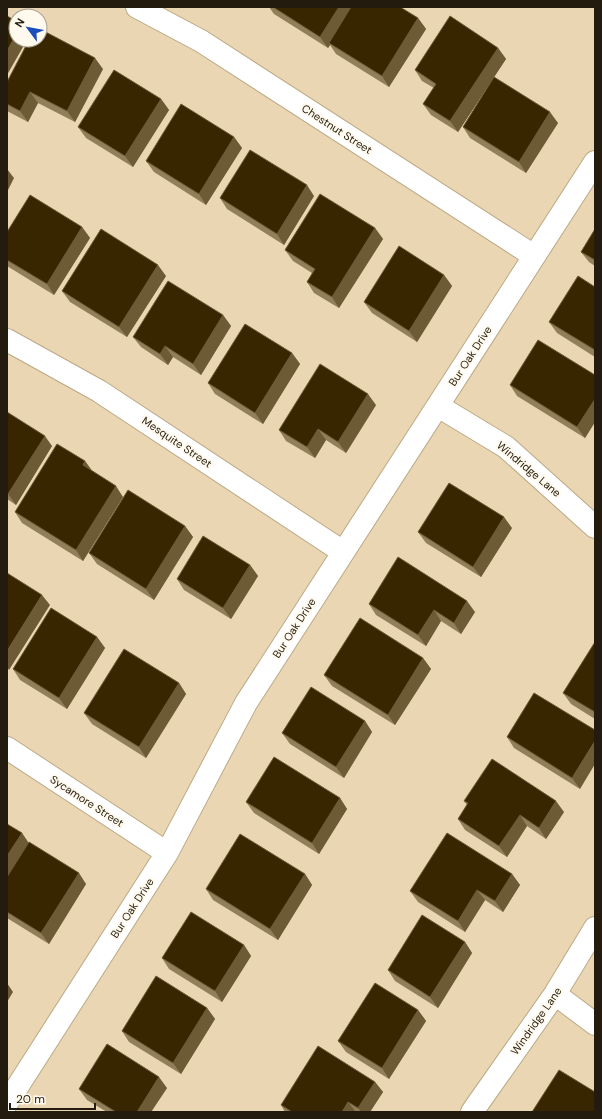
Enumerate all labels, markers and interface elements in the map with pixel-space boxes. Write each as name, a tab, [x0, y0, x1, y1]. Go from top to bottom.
north arrow	[8, 8, 48, 48]
text: N	[11, 16, 28, 30]
street label: Chestnut Street	[299, 101, 375, 157]
street label: Bur Oak Drive	[445, 323, 495, 389]
street label: Mesquite Street	[139, 413, 215, 471]
street label: Windridge Lane	[494, 438, 564, 500]
street label: Bur Oak Drive	[269, 595, 319, 661]
street label: Sycamore Street	[48, 772, 126, 830]
street label: Bur Oak Drive	[107, 875, 157, 941]
street label: Windridge Lane	[507, 984, 565, 1058]
scale bar	[10, 1085, 95, 1111]
text: 20 m	[16, 1091, 45, 1107]

